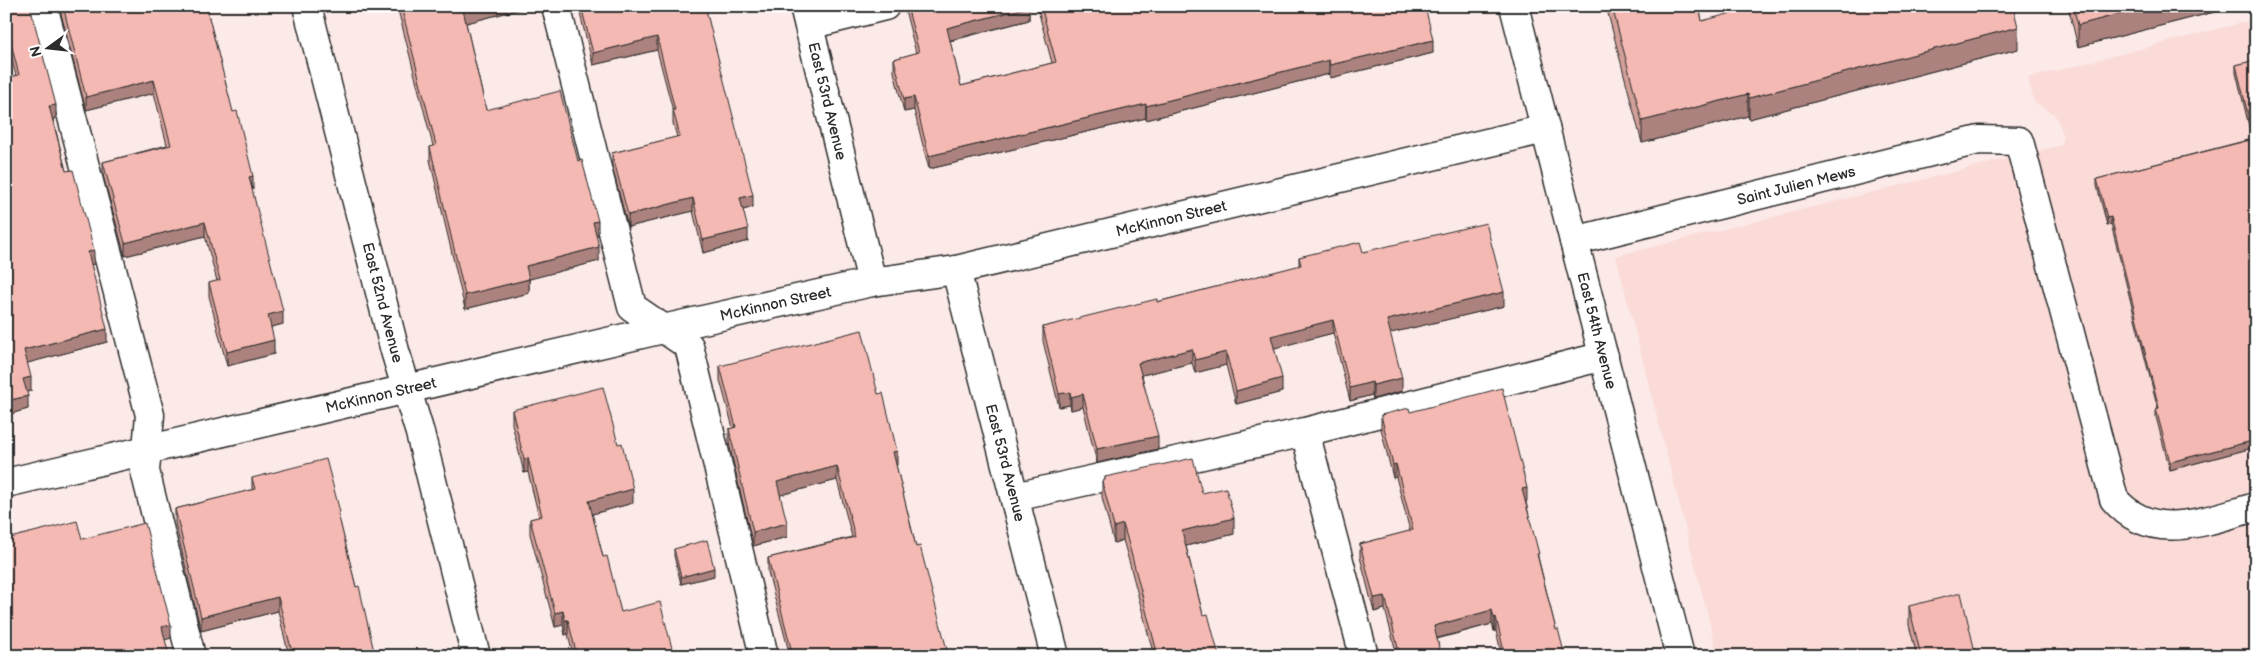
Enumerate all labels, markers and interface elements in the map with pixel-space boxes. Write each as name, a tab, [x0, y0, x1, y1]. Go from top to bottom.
north arrow	[22, 22, 72, 72]
street label: East 53rd Avenue	[804, 40, 851, 162]
text: N	[26, 44, 45, 59]
street label: Saint Julien Mews	[1735, 162, 1858, 209]
street label: McKinnon Street	[1114, 196, 1229, 241]
street label: East 52nd Avenue	[358, 240, 408, 365]
street label: East 54th Avenue	[1573, 270, 1621, 391]
street label: McKinnon Street	[718, 282, 833, 325]
street label: McKinnon Street	[324, 373, 438, 417]
street label: East 53rd Avenue	[981, 402, 1030, 524]

